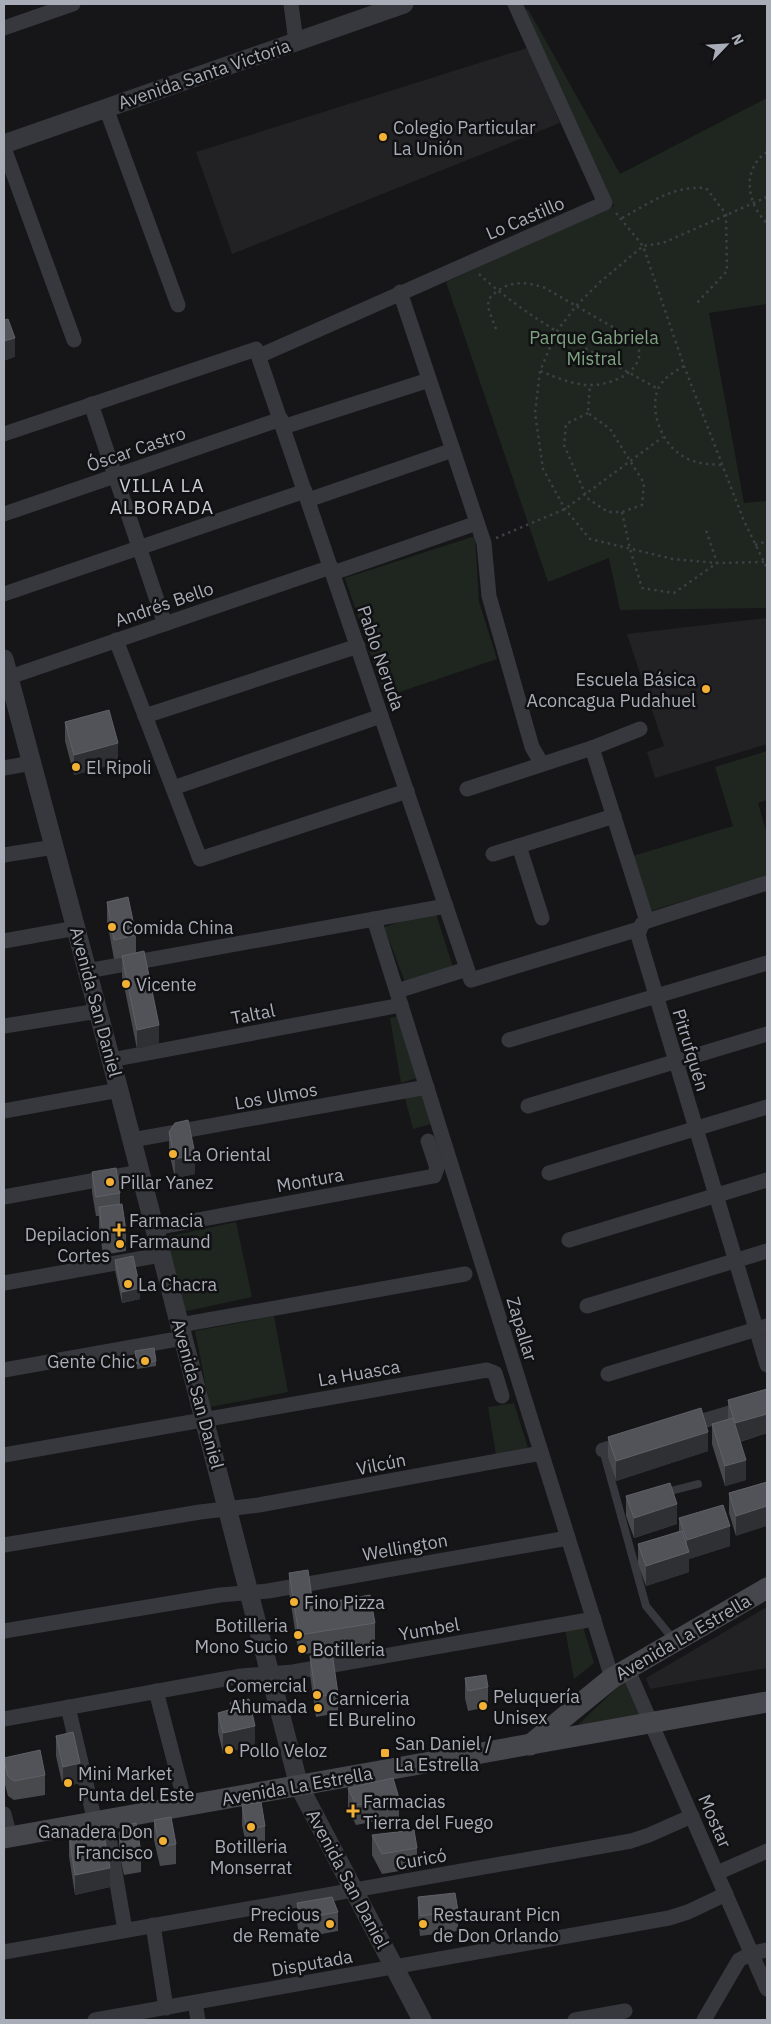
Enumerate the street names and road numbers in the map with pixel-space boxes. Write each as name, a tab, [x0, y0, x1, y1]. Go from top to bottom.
street label: Avenida Santa Victoria	[115, 34, 294, 114]
street label: Lo Castillo	[482, 191, 568, 245]
street label: Óscar Castro	[83, 421, 189, 477]
street label: Andrés Bello	[112, 576, 216, 632]
street label: Pablo Neruda	[352, 602, 410, 714]
street label: Avenida San Daniel	[65, 924, 127, 1080]
street label: Taltal	[229, 998, 277, 1030]
street label: Pitrufquén	[668, 1006, 714, 1094]
street label: Los Ulmos	[233, 1077, 319, 1115]
street label: Montura	[275, 1163, 346, 1197]
street label: Zapallar	[501, 1294, 543, 1364]
street label: Avenida San Daniel	[167, 1316, 229, 1472]
street label: La Huasca	[316, 1354, 402, 1392]
street label: Vilcún	[354, 1448, 408, 1480]
street label: Wellington	[361, 1528, 449, 1566]
street label: Avenida La Estrella	[611, 1589, 755, 1685]
street label: Yumbel	[397, 1612, 461, 1646]
street label: Avenida La Estrella	[220, 1761, 375, 1811]
street label: Mostar	[693, 1791, 737, 1852]
street label: Avenida San Daniel	[302, 1805, 394, 1953]
street label: Curicó	[394, 1843, 448, 1875]
street label: Disputada	[270, 1944, 355, 1981]

